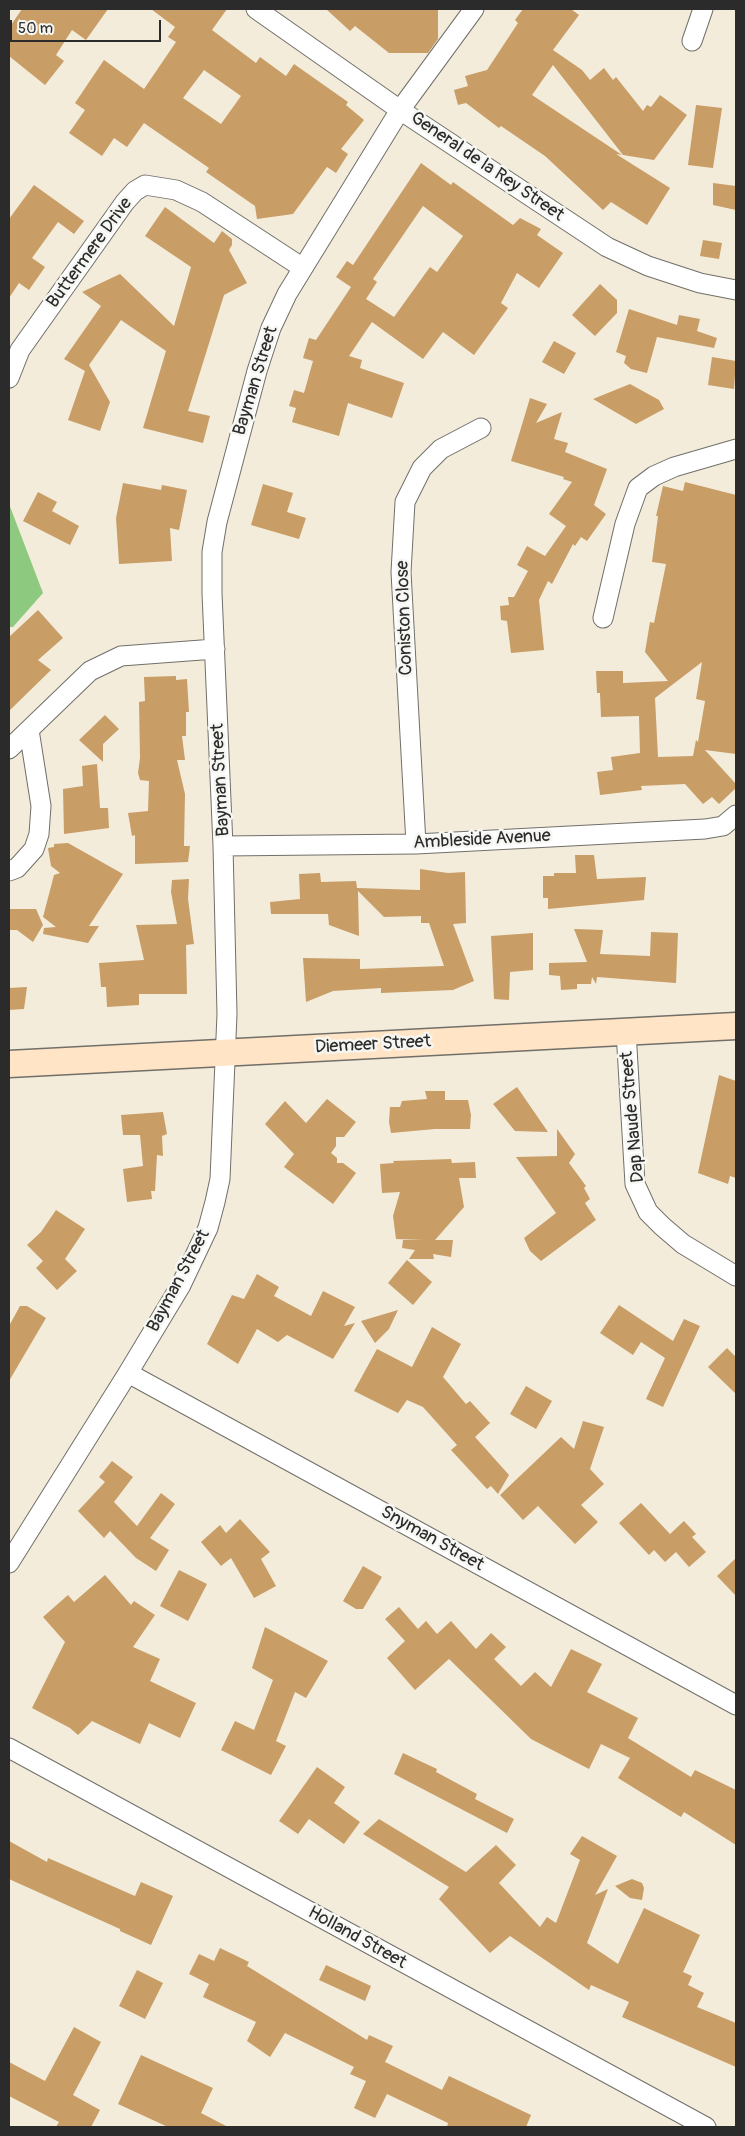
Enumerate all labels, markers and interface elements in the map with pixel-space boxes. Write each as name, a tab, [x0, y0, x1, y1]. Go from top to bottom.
scale bar	[12, 10, 164, 42]
text: 50 m	[18, 19, 53, 38]
street label: General de la Rey Street	[406, 108, 568, 226]
street label: Buttermere Drive	[43, 194, 137, 312]
street label: Bayman Street	[229, 324, 283, 438]
street label: Coniston Close	[392, 560, 418, 676]
street label: Bayman Street	[207, 723, 235, 837]
street label: Ambleside Avenue	[413, 826, 551, 854]
street label: Diemeer Street	[314, 1031, 432, 1059]
street label: Dap Naude Street	[616, 1050, 650, 1184]
street label: Bayman Street	[143, 1226, 215, 1336]
street label: Snyman Street	[377, 1502, 487, 1576]
street label: Holland Street	[304, 1902, 410, 1974]

